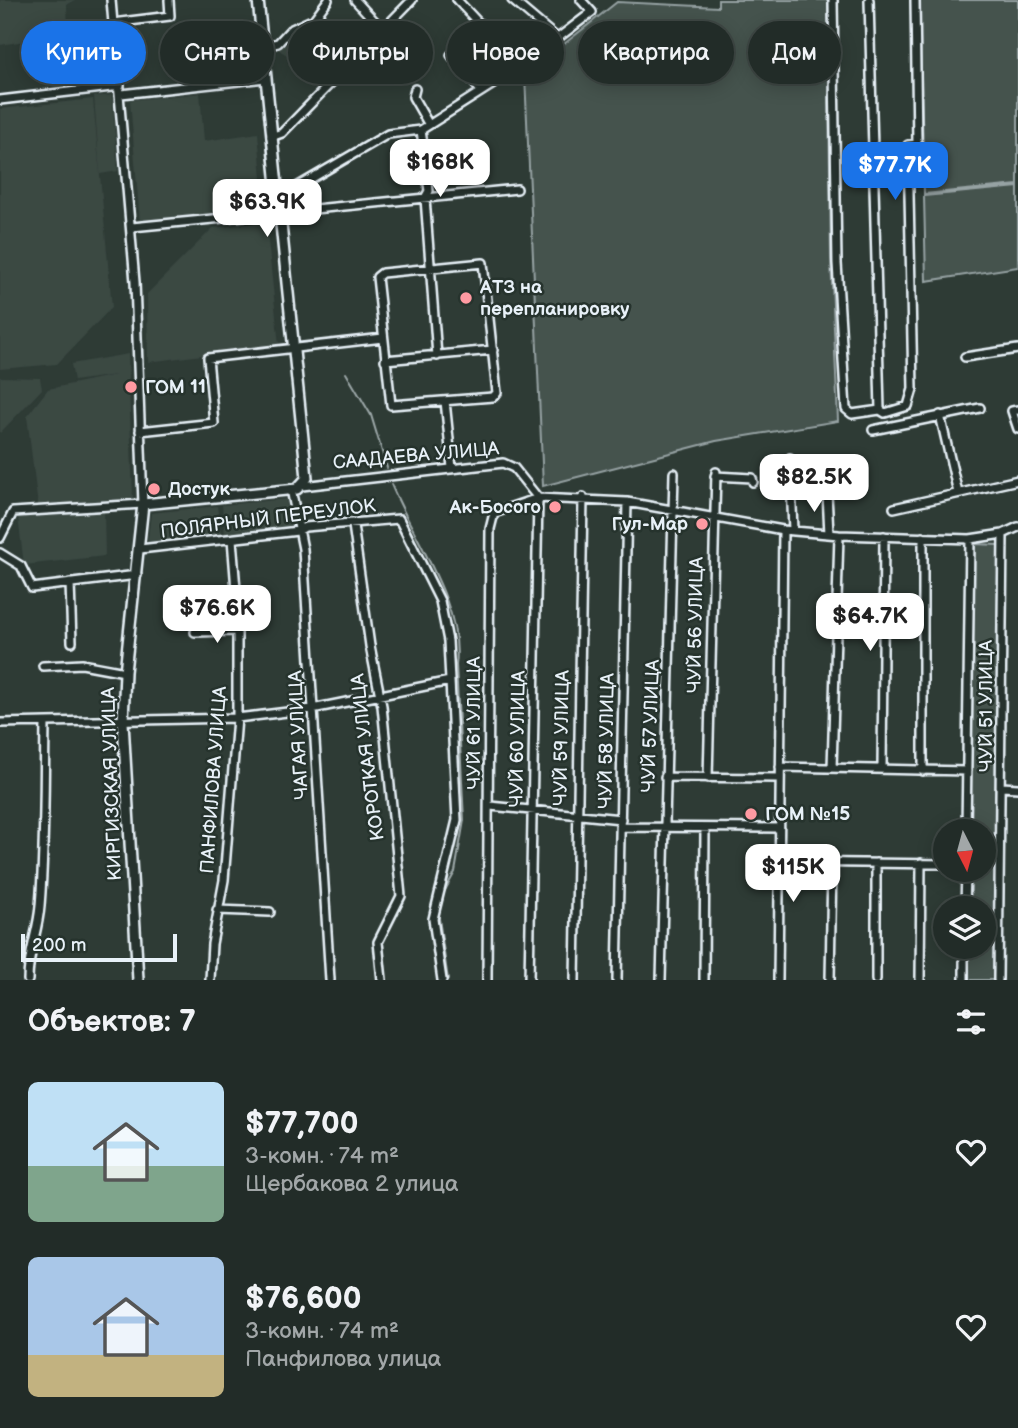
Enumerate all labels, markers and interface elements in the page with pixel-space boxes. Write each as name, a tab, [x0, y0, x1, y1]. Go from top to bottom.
chip: Купить	[21, 21, 146, 84]
chip: Снять	[160, 21, 274, 84]
chip: Фильтры	[288, 21, 433, 84]
chip: Новое	[447, 21, 564, 84]
chip: Квартира	[578, 21, 734, 84]
chip: Дом	[748, 21, 841, 84]
pin: $168K	[391, 140, 489, 199]
pin: $77.7K	[838, 142, 952, 202]
text: $168K	[406, 148, 474, 176]
text: $77.7K	[858, 151, 932, 179]
pin: $63.9K	[210, 180, 324, 239]
text: $63.9K	[229, 188, 305, 216]
place label: АТЗ на перепланировку	[479, 276, 629, 321]
marker: АТЗ на перепланировку	[458, 290, 474, 306]
place label: ГОМ 11	[145, 376, 206, 399]
marker: ГОМ 11	[123, 379, 139, 395]
street label: СААДАЕВА УЛИЦА	[332, 437, 500, 475]
pin: $82.5K	[757, 454, 871, 514]
text: $82.5K	[776, 463, 852, 491]
place label: Достук	[168, 478, 231, 501]
marker: Достук	[146, 481, 162, 497]
street label: ПОЛЯРНЫЙ ПЕРЕУЛОК	[159, 494, 378, 544]
place label: Ак-Босого	[449, 496, 541, 519]
marker: Ак-Босого	[547, 499, 563, 515]
place label: Гул-Мар	[612, 513, 689, 536]
marker: Гул-Мар	[694, 516, 710, 532]
street label: ЧУЙ 56 УЛИЦА	[683, 556, 709, 693]
pin: $76.6K	[160, 586, 274, 645]
text: $76.6K	[179, 594, 255, 622]
pin: $64.7K	[813, 594, 927, 653]
text: $64.7K	[832, 602, 908, 630]
street label: ЧУЙ 51 УЛИЦА	[975, 639, 998, 772]
street label: ЧУЙ 61 УЛИЦА	[463, 656, 486, 789]
street label: ЧУЙ 57 УЛИЦА	[637, 659, 665, 793]
street label: ЧАГАЯ УЛИЦА	[284, 669, 314, 800]
street label: ЧУЙ 59 УЛИЦА	[549, 669, 575, 806]
street label: ЧУЙ 60 УЛИЦА	[505, 670, 531, 808]
street label: КОРОТКАЯ УЛИЦА	[346, 672, 390, 842]
street label: ЧУЙ 58 УЛИЦА	[594, 672, 620, 809]
street label: ПАНФИЛОВА УЛИЦА	[196, 685, 232, 874]
street label: КИРГИЗСКАЯ УЛИЦА	[97, 686, 127, 881]
place label: ГОМ №15	[765, 803, 850, 826]
marker: ГОМ №15	[743, 806, 759, 822]
north arrow	[933, 819, 996, 882]
map controls	[933, 819, 996, 959]
pin: $115K	[744, 844, 842, 904]
text: $115K	[761, 853, 825, 881]
button: layers	[933, 896, 996, 959]
scale bar	[21, 931, 177, 963]
text: 200 m	[32, 934, 86, 957]
icon: filters	[952, 1003, 990, 1041]
text: Объектов: 7	[28, 1004, 196, 1040]
text: $77,700	[245, 1106, 359, 1142]
icon: home	[84, 1110, 168, 1194]
icon: heart	[952, 1133, 990, 1171]
text: 3-комн. · 74 m²	[245, 1142, 399, 1170]
text: Щербакова 2 улица	[245, 1170, 459, 1198]
text: $76,600	[245, 1281, 362, 1317]
icon: home	[84, 1285, 168, 1369]
icon: heart	[952, 1308, 990, 1346]
text: 3-комн. · 74 m²	[245, 1317, 399, 1345]
text: Панфилова улица	[245, 1345, 441, 1373]

